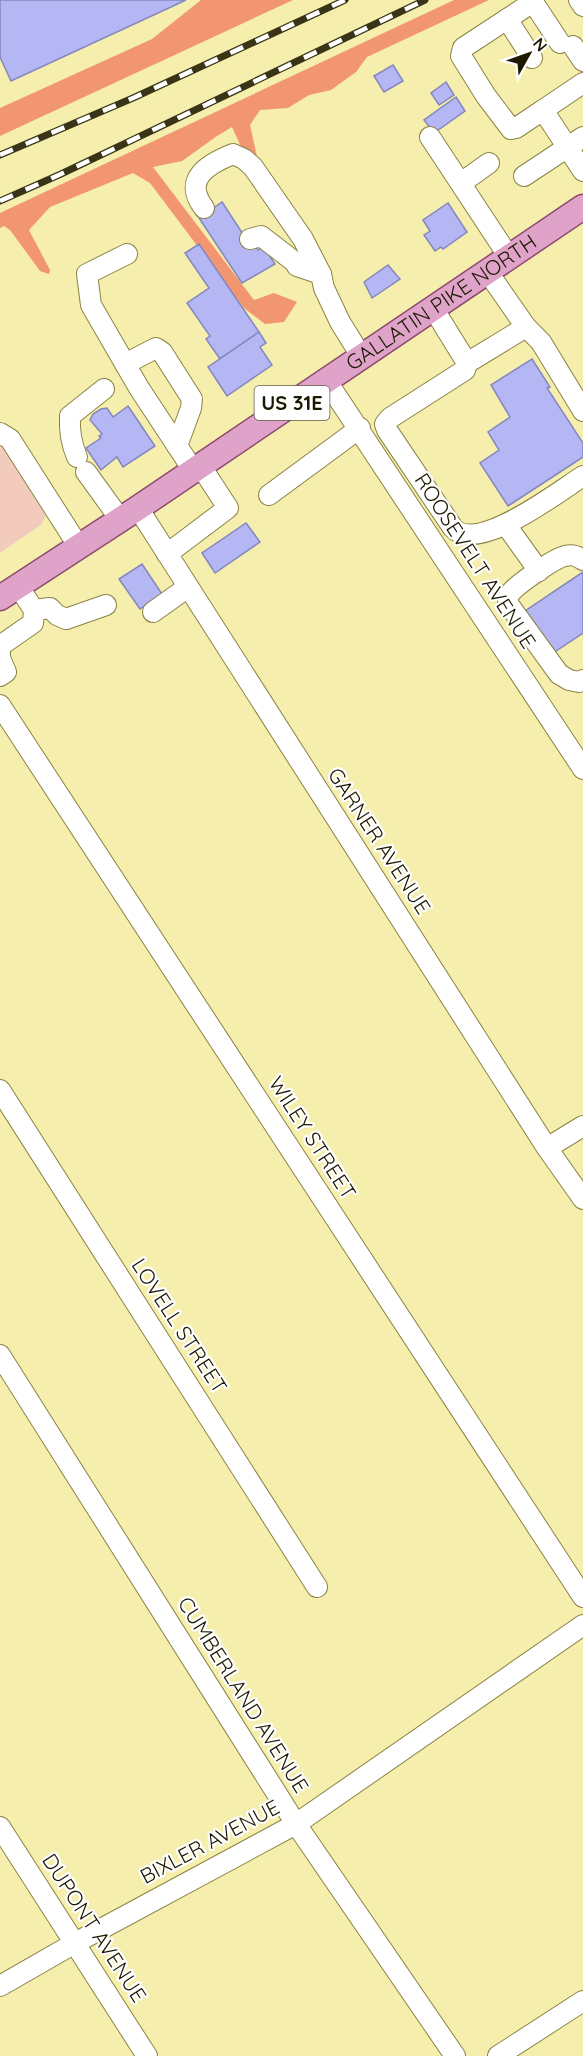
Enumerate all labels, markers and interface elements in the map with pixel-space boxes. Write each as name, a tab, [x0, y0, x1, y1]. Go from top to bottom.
north arrow	[499, 24, 559, 84]
text: N	[529, 33, 552, 55]
street label: GALLATIN PIKE NORTH	[340, 228, 541, 376]
road number: US 31E	[254, 386, 330, 420]
street label: ROOSEVELT AVENUE	[409, 468, 542, 653]
street label: GARNER AVENUE	[323, 763, 437, 918]
street label: WILEY STREET	[263, 1071, 362, 1204]
street label: LOVELL STREET	[126, 1253, 233, 1398]
street label: CUMBERLAND AVENUE	[173, 1592, 315, 1797]
street label: BIXLER AVENUE	[135, 1793, 284, 1889]
street label: DUPONT AVENUE	[37, 1848, 153, 2007]

